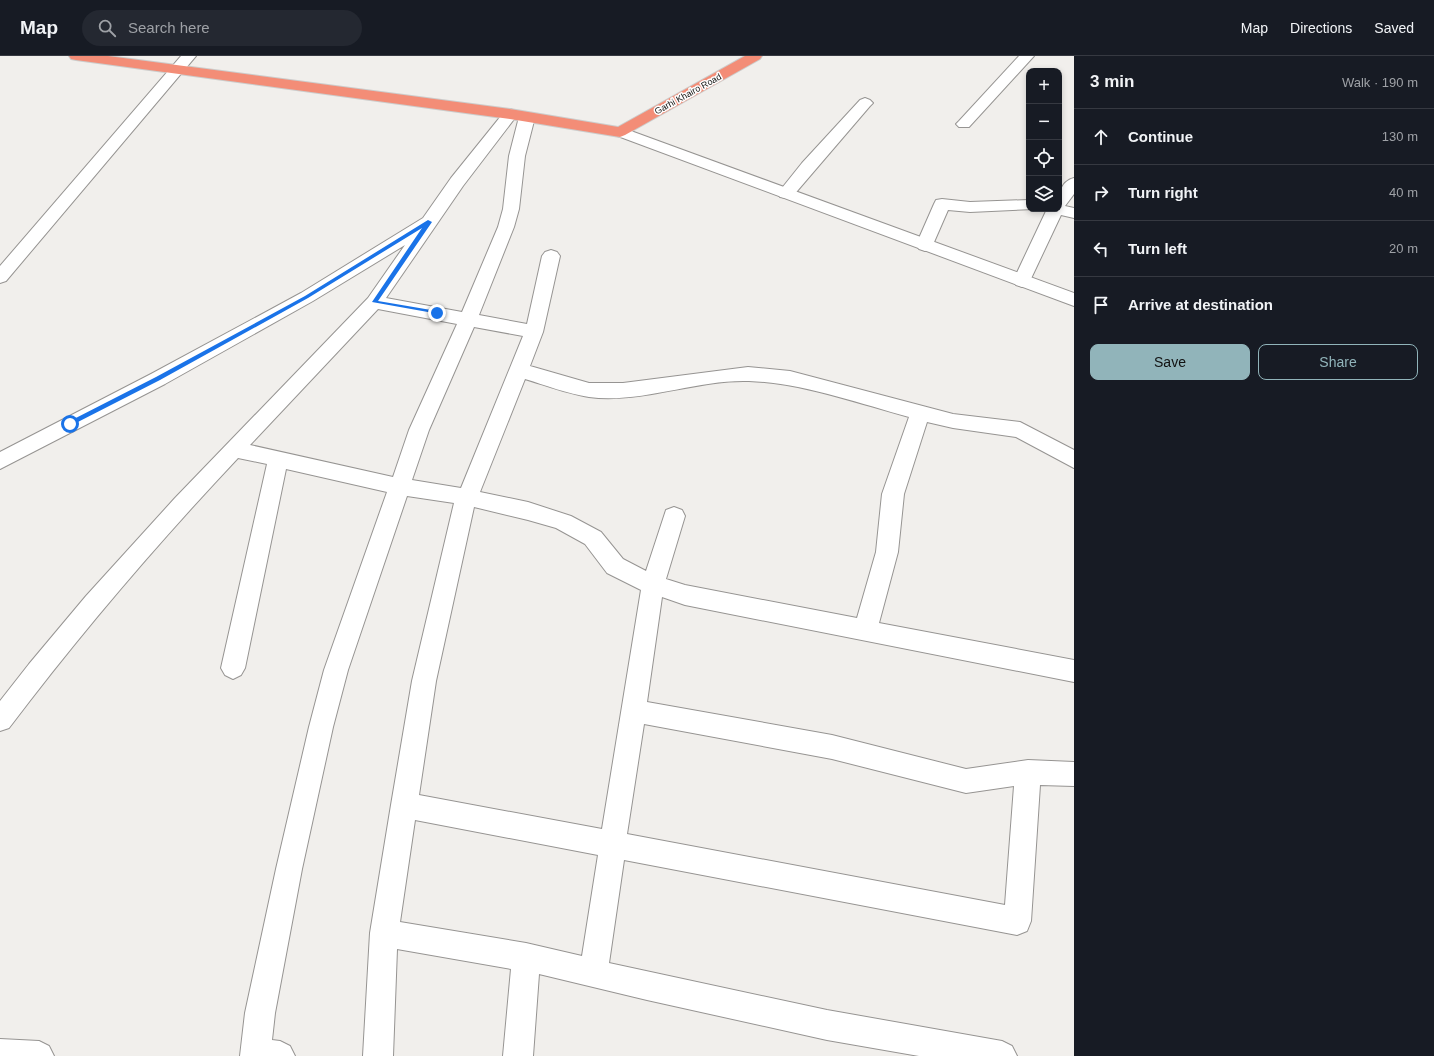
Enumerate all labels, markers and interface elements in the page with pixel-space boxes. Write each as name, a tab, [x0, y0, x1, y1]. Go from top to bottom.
search box	[82, 10, 362, 46]
text: Map	[20, 17, 58, 38]
icon: search	[96, 17, 118, 39]
text: Search here	[128, 19, 210, 36]
text: Map	[1241, 20, 1268, 36]
text: Directions	[1290, 20, 1352, 36]
text: Saved	[1374, 20, 1414, 36]
map controls	[1026, 68, 1062, 212]
button: +	[1026, 68, 1062, 104]
street label: Garhi Khairo Road	[653, 72, 723, 116]
text: 3 min	[1090, 72, 1134, 91]
text: Walk · 190 m	[1342, 75, 1418, 90]
button: −	[1026, 104, 1062, 140]
icon: ahead	[1090, 126, 1112, 148]
text: Continue	[1128, 128, 1193, 145]
text: 130 m	[1382, 129, 1418, 144]
button: locate	[1026, 140, 1062, 176]
button: layers	[1026, 176, 1062, 212]
icon: right	[1090, 182, 1112, 204]
text: Turn right	[1128, 184, 1198, 201]
text: 40 m	[1389, 185, 1418, 200]
icon: left	[1090, 238, 1112, 260]
text: Turn left	[1128, 240, 1187, 257]
text: 20 m	[1389, 241, 1418, 256]
icon: arrive	[1090, 294, 1112, 316]
text: Arrive at destination	[1128, 296, 1273, 313]
route end	[428, 304, 446, 322]
button: Save	[1090, 344, 1250, 380]
button: Share	[1258, 344, 1418, 380]
route start	[61, 415, 79, 433]

